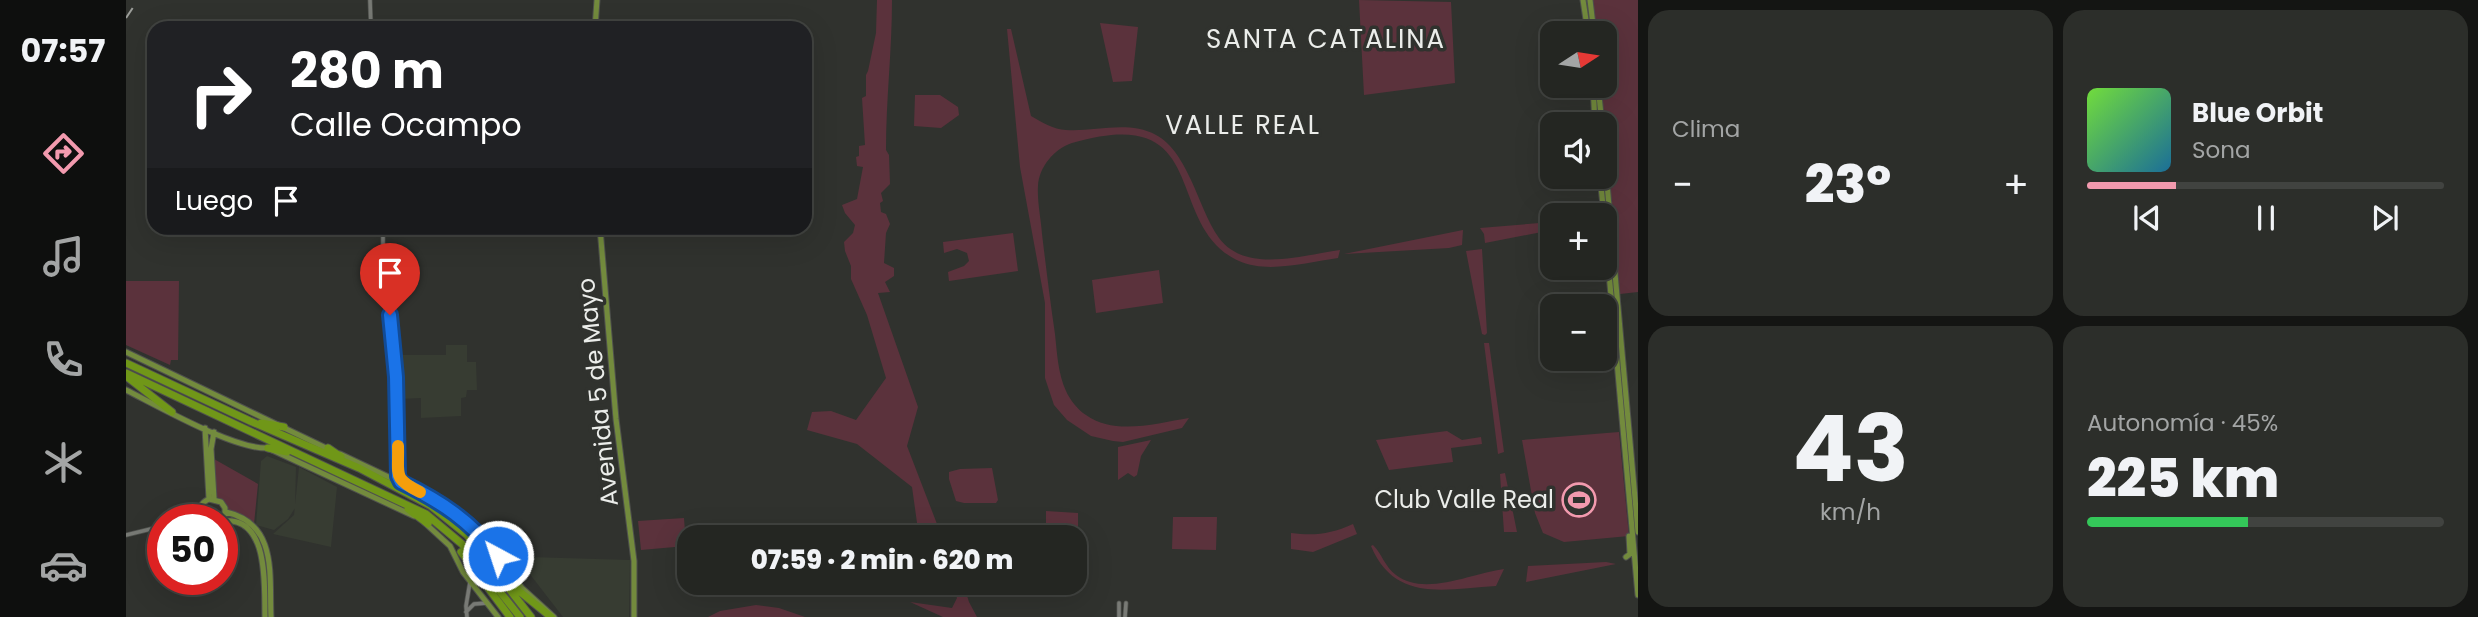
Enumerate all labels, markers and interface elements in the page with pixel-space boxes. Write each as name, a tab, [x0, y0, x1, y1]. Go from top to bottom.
district label: SANTA CATALINA	[1206, 21, 1446, 57]
north arrow	[1540, 21, 1617, 98]
map controls	[1540, 21, 1617, 371]
text: 07:57	[21, 28, 106, 73]
text: 280 m	[290, 37, 444, 105]
icon: right	[175, 49, 266, 140]
text: Blue Orbit	[2192, 95, 2323, 131]
text: Calle Ocampo	[290, 102, 522, 147]
district label: VALLE REAL	[1165, 107, 1321, 143]
button: sound	[1540, 112, 1617, 189]
text: Clima	[1672, 113, 1740, 145]
icon: directions	[39, 129, 88, 178]
text: Sona	[2192, 134, 2251, 166]
text: 23°	[1805, 148, 1891, 221]
text: −	[1672, 158, 1693, 211]
text: +	[2003, 158, 2029, 211]
icon: arrive	[267, 182, 305, 220]
text: Luego	[175, 183, 253, 219]
icon: previous	[2128, 199, 2166, 237]
icon: pause	[2247, 199, 2285, 237]
icon: next	[2366, 199, 2404, 237]
button: +	[1540, 203, 1617, 280]
icon: music	[39, 232, 88, 281]
pin	[360, 243, 420, 315]
icon: arrive	[371, 254, 409, 292]
street label: Avenida 5 de Mayo	[569, 276, 626, 508]
button: −	[1540, 294, 1617, 371]
icon: phone	[39, 335, 88, 384]
text: 43	[1792, 385, 1909, 513]
text: Autonomía · 45%	[2087, 407, 2278, 439]
icon: climate	[39, 438, 88, 487]
text: 225 km	[2087, 442, 2279, 515]
sports icon: Club Valle Real	[1560, 481, 1598, 519]
place label: Club Valle Real	[1374, 483, 1554, 516]
text: km/h	[1820, 496, 1881, 528]
speed limit sign: 50	[147, 504, 238, 595]
position arrow	[461, 519, 535, 593]
icon: car	[39, 541, 88, 590]
text: 07:59 · 2 min · 620 m	[751, 542, 1013, 578]

